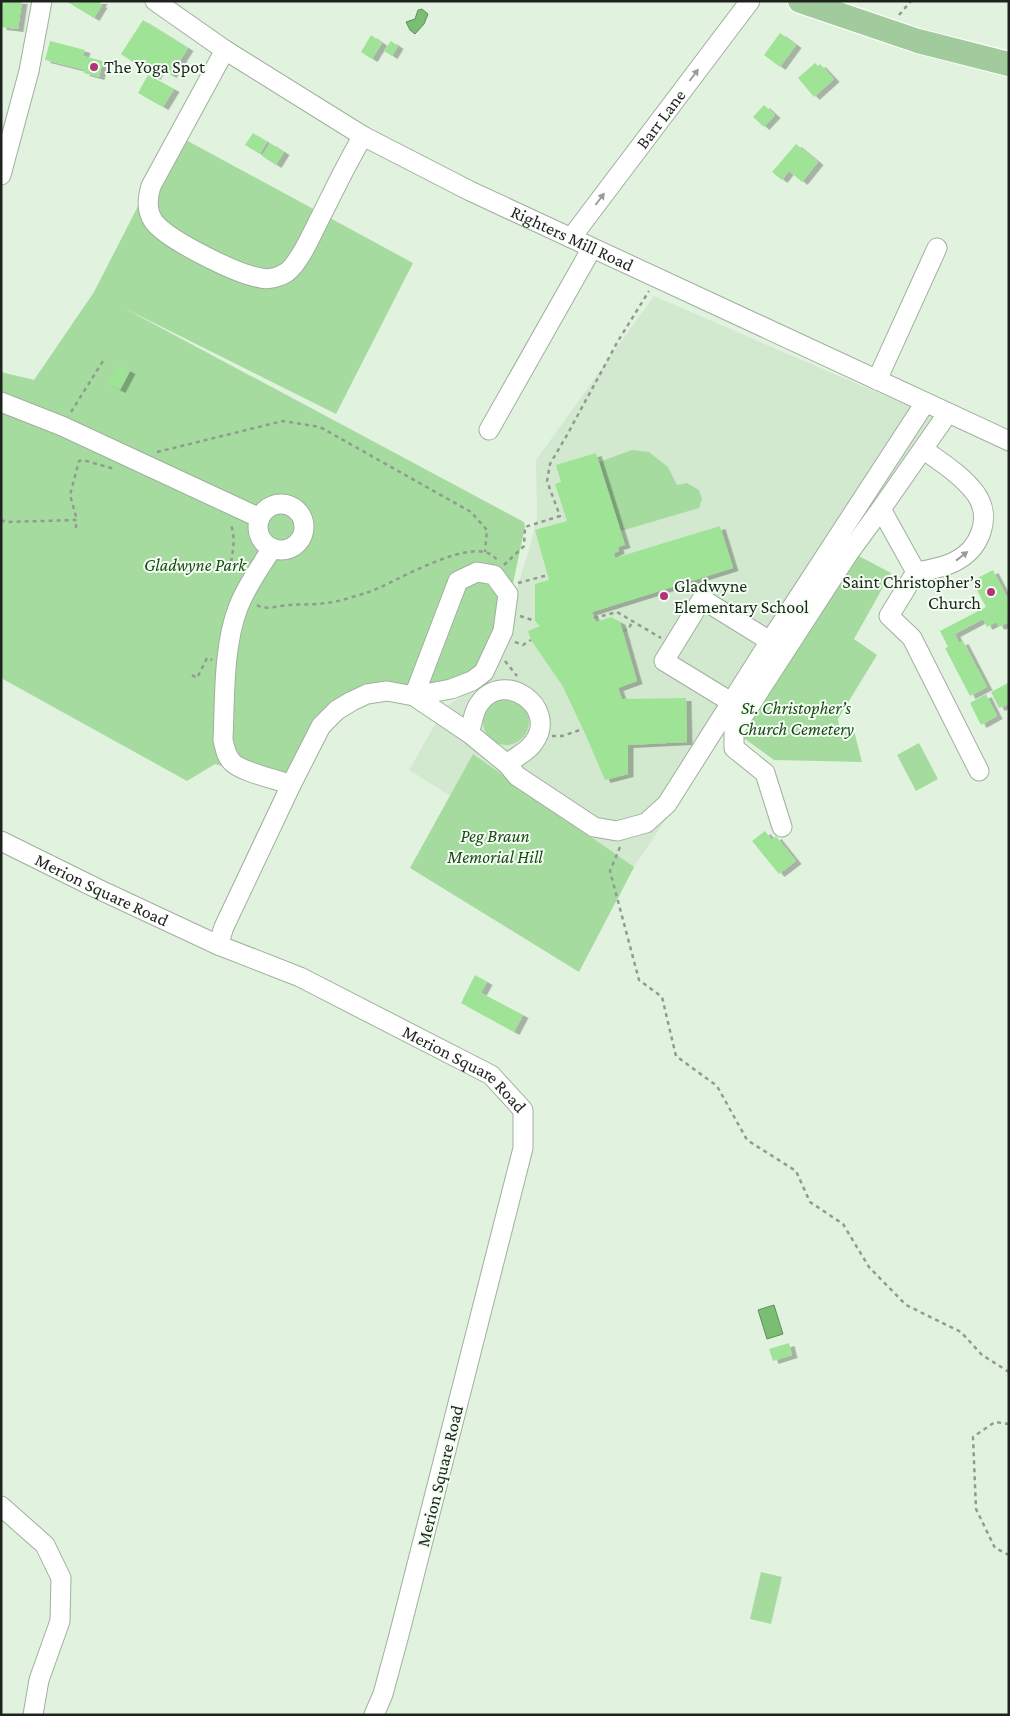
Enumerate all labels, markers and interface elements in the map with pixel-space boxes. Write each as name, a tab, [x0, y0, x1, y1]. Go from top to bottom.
place label: The Yoga Spot	[104, 57, 206, 77]
marker: The Yoga Spot	[88, 61, 100, 73]
one-way arrow	[689, 69, 700, 82]
street label: Barr Lane	[632, 85, 690, 153]
one-way arrow	[595, 193, 606, 206]
street label: Righters Mill Road	[508, 201, 637, 276]
one-way arrow	[955, 551, 968, 562]
park label: Gladwyne Park	[144, 555, 247, 575]
place label: Saint Christopher’s Church	[842, 572, 981, 613]
place label: Gladwyne Elementary School	[674, 576, 809, 617]
marker: Saint Christopher’s Church	[985, 586, 997, 598]
marker: Gladwyne Elementary School	[658, 590, 670, 602]
park label: St. Christopher’s Church Cemetery	[738, 698, 855, 739]
park label: Peg Braun Memorial Hill	[446, 826, 543, 867]
street label: Merion Square Road	[32, 849, 172, 931]
street label: Merion Square Road	[399, 1021, 531, 1117]
street label: Merion Square Road	[413, 1403, 467, 1549]

